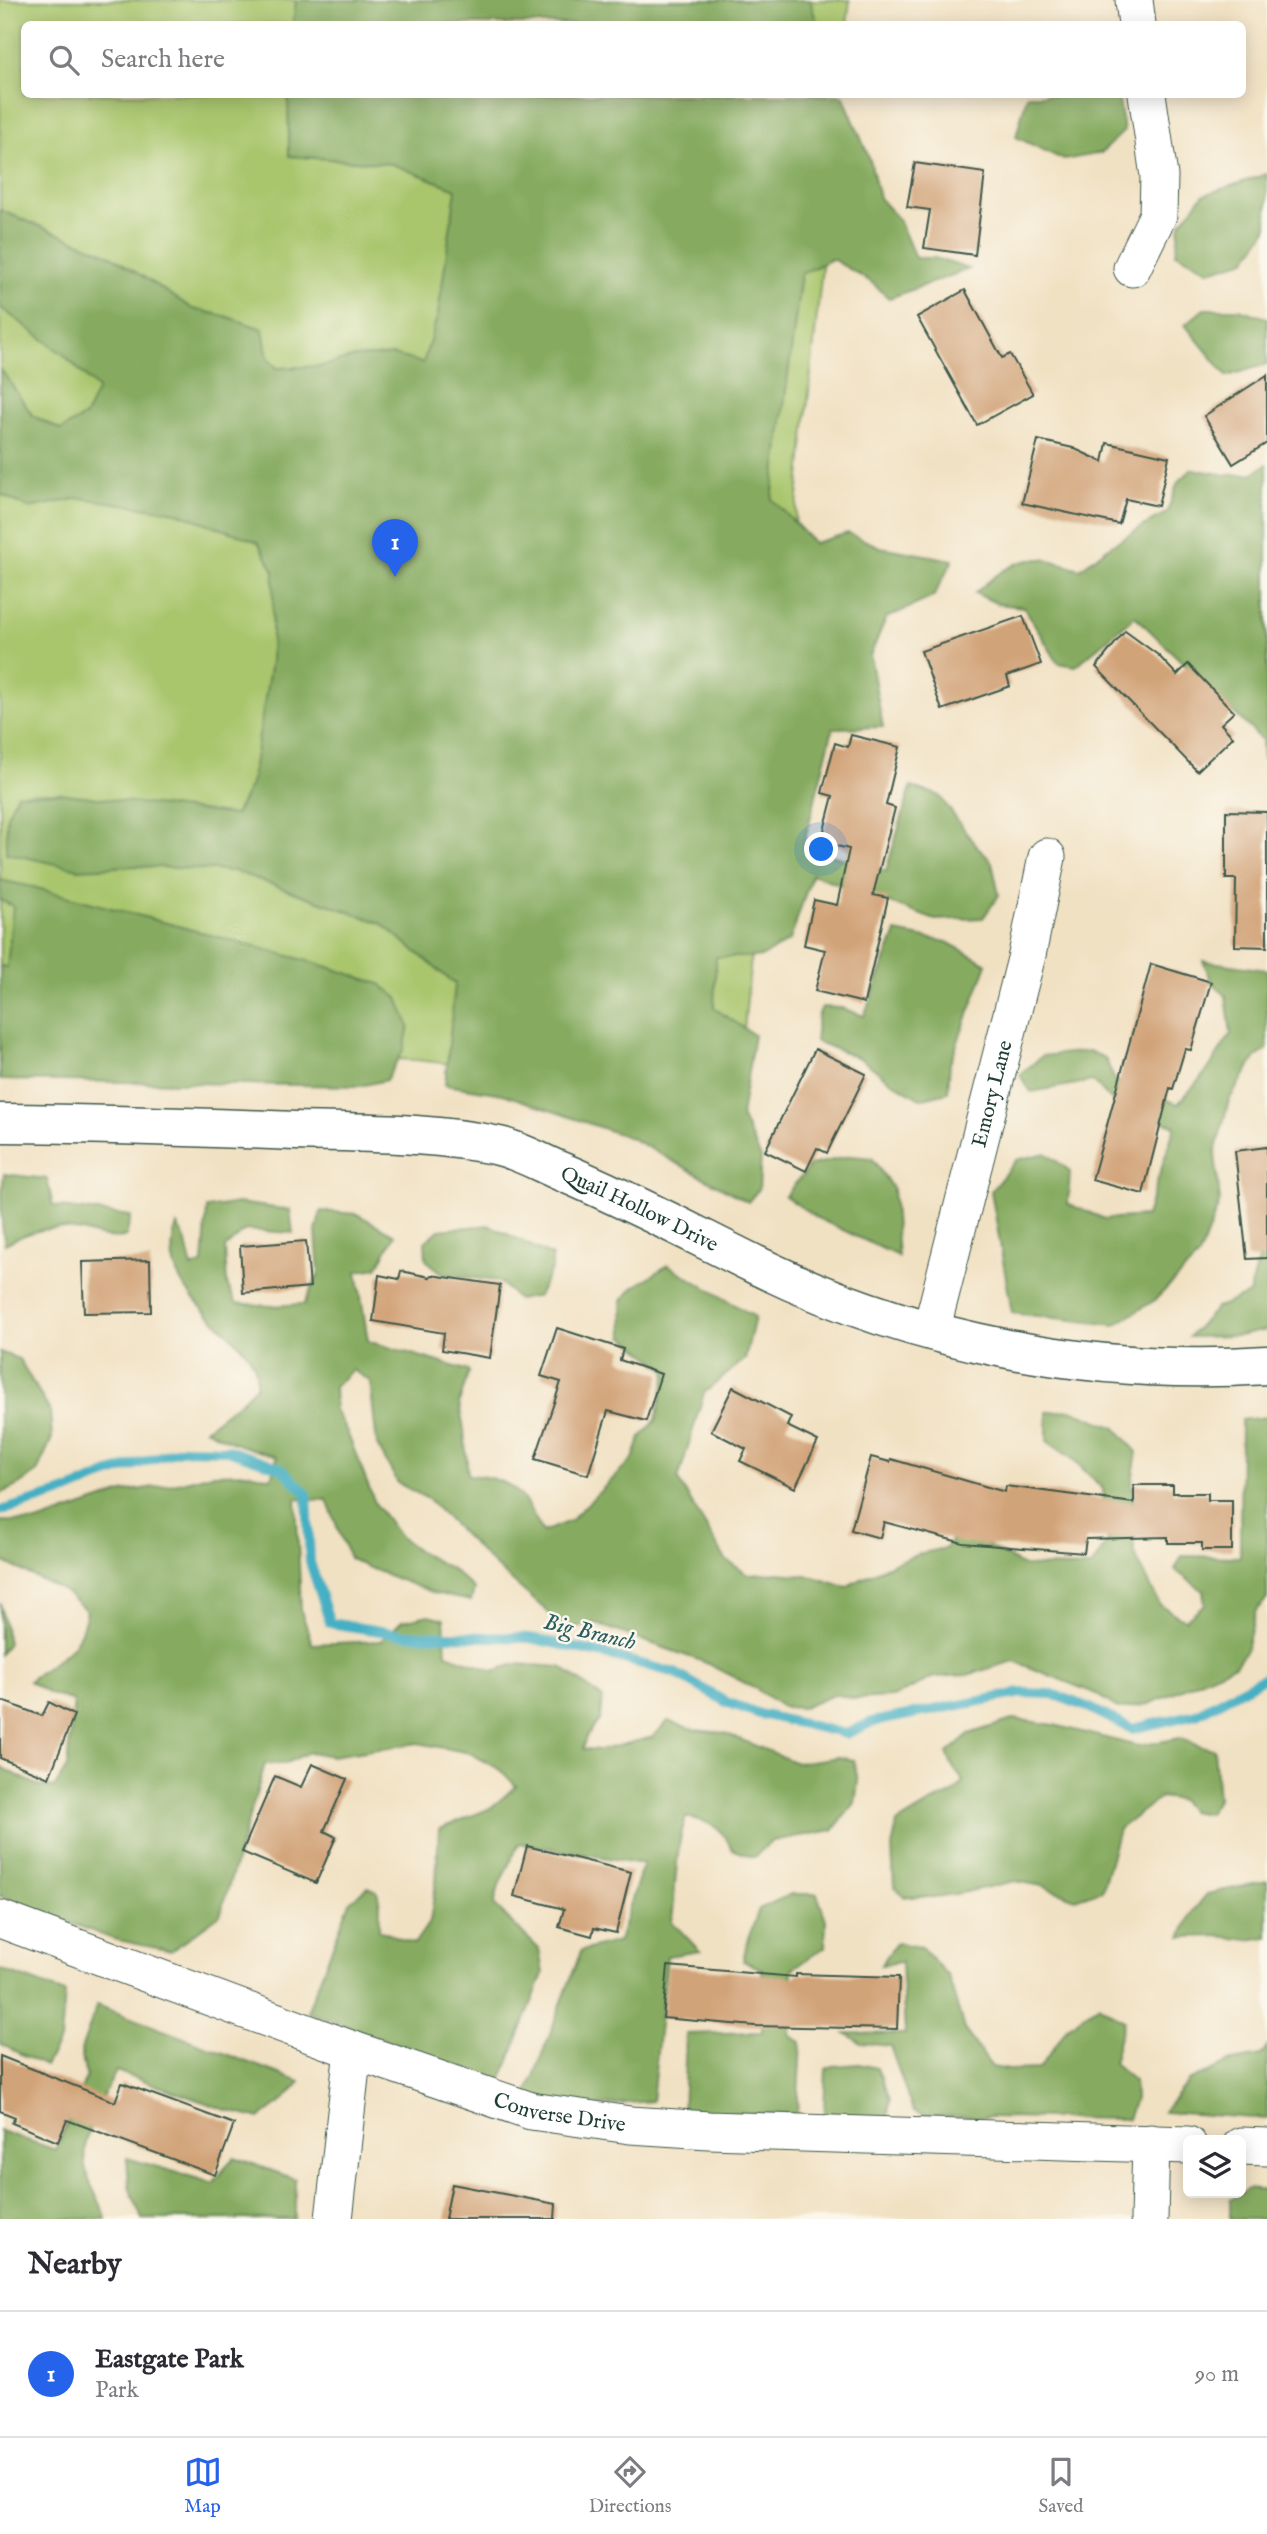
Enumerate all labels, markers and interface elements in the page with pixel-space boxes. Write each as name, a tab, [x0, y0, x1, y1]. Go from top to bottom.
search box	[21, 21, 1246, 98]
icon: search	[45, 41, 83, 79]
text: Search here	[101, 43, 225, 76]
pin: 1	[372, 519, 418, 577]
your location	[804, 832, 838, 866]
street label: Emory Lane	[966, 1037, 1020, 1150]
street label: Quail Hollow Drive	[556, 1161, 723, 1259]
water label: Big Branch	[540, 1608, 639, 1658]
street label: Converse Drive	[489, 2087, 628, 2139]
map controls	[1183, 2135, 1246, 2198]
button: layers	[1183, 2135, 1246, 2198]
text: Nearby	[28, 2246, 121, 2284]
text: Eastgate Park	[95, 2343, 244, 2376]
text: 1	[47, 2360, 55, 2389]
text: 90 m	[1195, 2360, 1239, 2389]
text: Park	[95, 2376, 139, 2405]
tab: Map	[184, 2453, 222, 2519]
tab: Directions	[589, 2453, 671, 2519]
tab: Saved	[1038, 2453, 1083, 2519]

